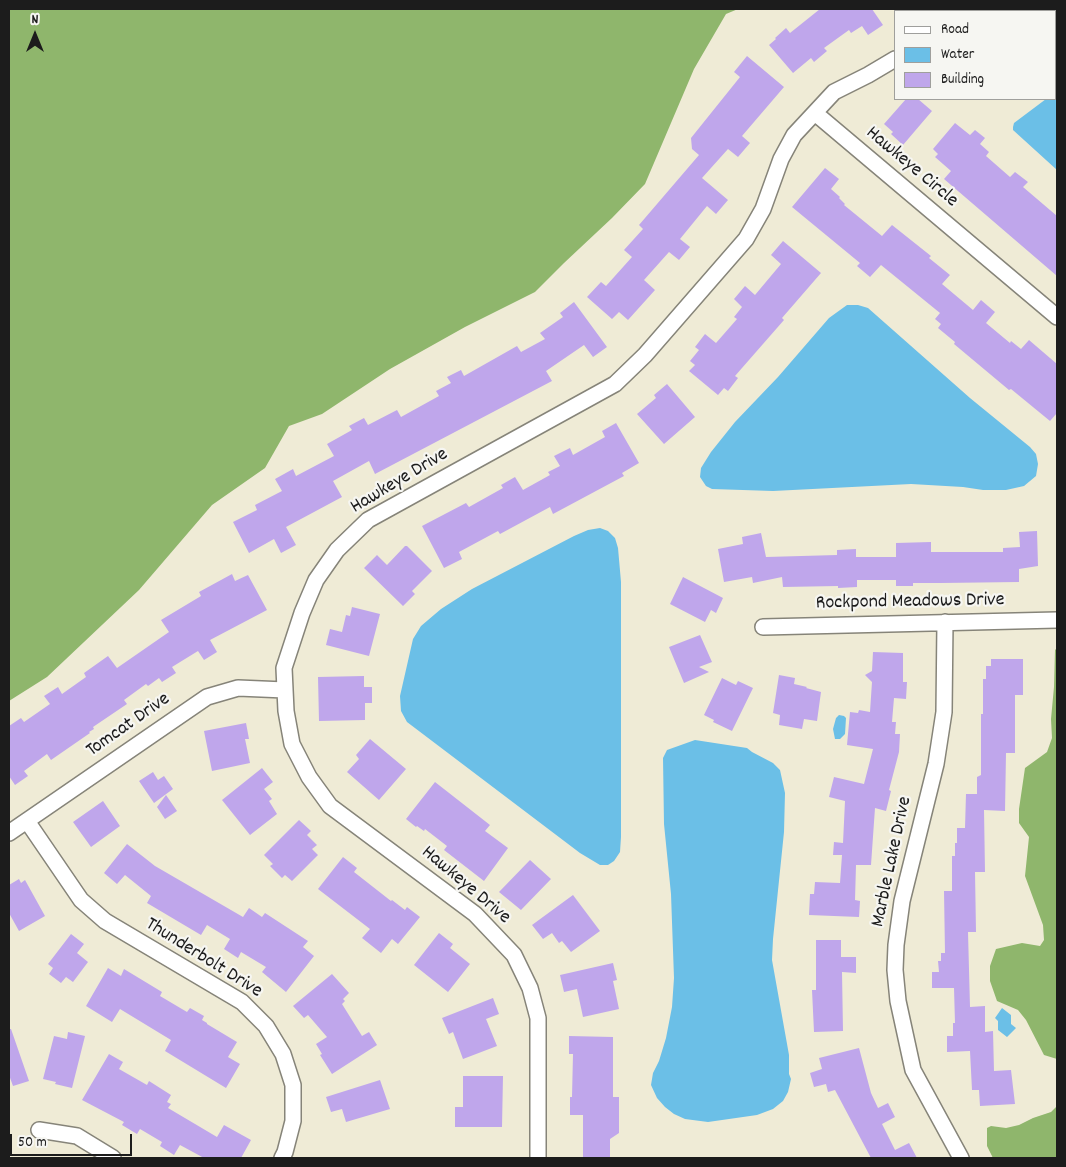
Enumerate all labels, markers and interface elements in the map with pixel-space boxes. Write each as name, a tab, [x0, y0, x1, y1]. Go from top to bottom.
north arrow	[10, 10, 60, 60]
text: N	[32, 10, 38, 30]
legend	[894, 10, 1056, 100]
text: Road	[941, 19, 969, 41]
text: Water	[941, 44, 974, 66]
text: Building	[941, 69, 984, 91]
street label: Hawkeye Circle	[860, 122, 962, 214]
street label: Hawkeye Drive	[347, 444, 453, 520]
street label: Rockpond Meadows Drive	[815, 589, 1005, 617]
street label: Tomcat Drive	[82, 688, 176, 764]
street label: Marble Lake Drive	[867, 794, 919, 930]
street label: Hawkeye Drive	[415, 842, 515, 930]
street label: Thunderbolt Drive	[140, 913, 266, 1005]
scale bar	[12, 1124, 135, 1156]
text: 50 m	[18, 1132, 47, 1154]

